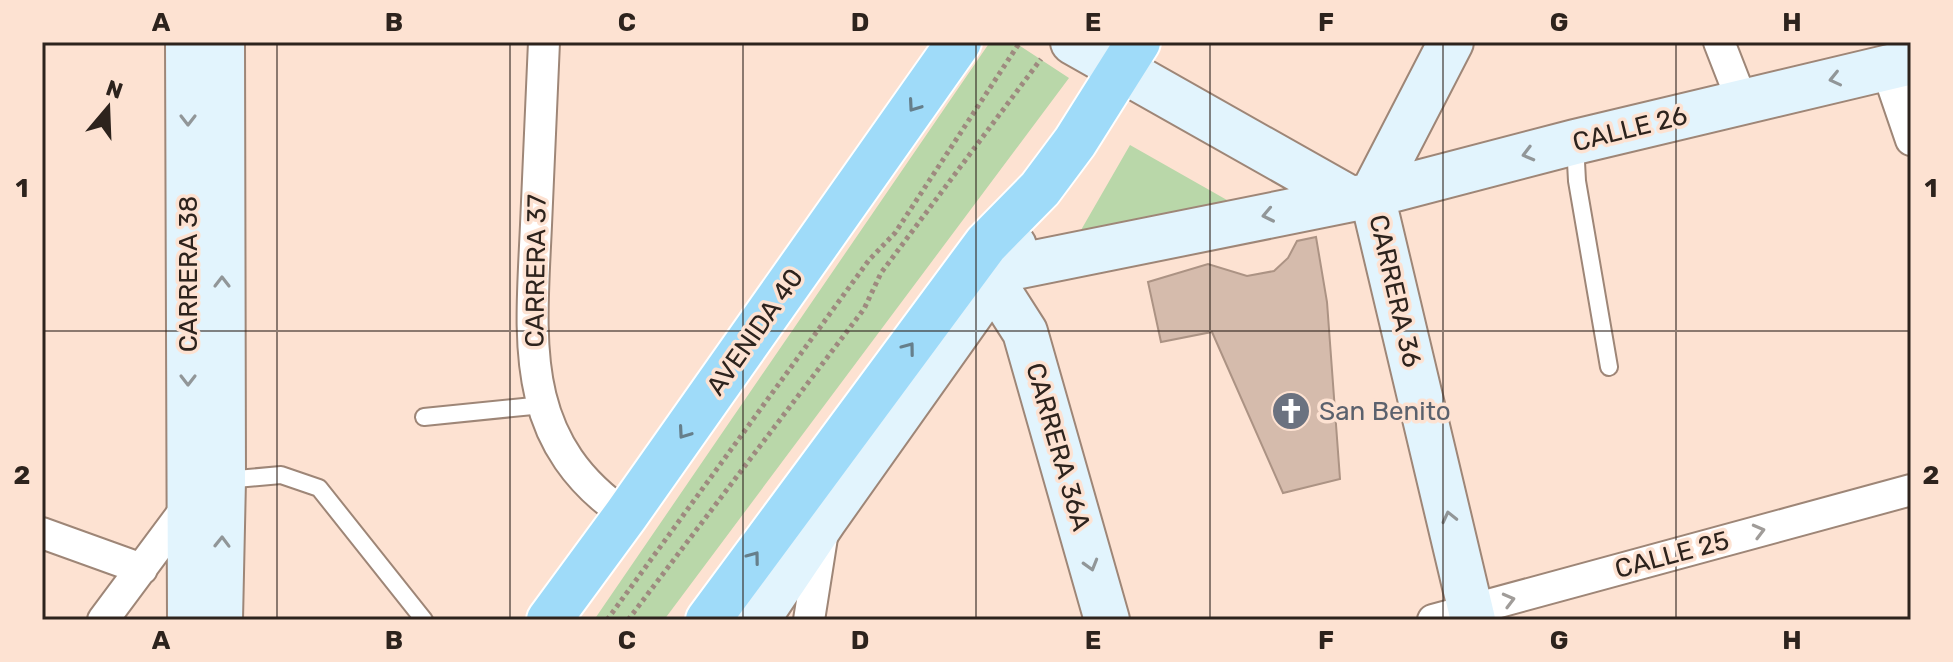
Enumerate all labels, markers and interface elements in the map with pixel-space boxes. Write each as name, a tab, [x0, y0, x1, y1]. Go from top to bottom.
text: A	[152, 7, 171, 38]
text: B	[385, 7, 403, 38]
text: C	[618, 7, 636, 38]
text: D	[851, 7, 869, 38]
text: E	[1085, 7, 1101, 38]
text: F	[1318, 7, 1334, 38]
text: G	[1550, 7, 1568, 38]
text: H	[1782, 7, 1802, 38]
north arrow	[68, 68, 148, 148]
one-way arrow	[1829, 70, 1842, 87]
text: N	[102, 74, 126, 105]
one-way arrow	[909, 97, 924, 111]
street label: CALLE 26	[1570, 100, 1690, 158]
one-way arrow	[179, 114, 197, 127]
one-way arrow	[1522, 144, 1535, 161]
text: 1	[16, 173, 28, 204]
text: 1	[1925, 173, 1937, 204]
street label: CARRERA 37	[519, 194, 553, 348]
street label: CARRERA 38	[173, 196, 204, 352]
one-way arrow	[1261, 206, 1275, 223]
street label: CARRERA 36	[1362, 212, 1428, 370]
street label: AVENIDA 40	[700, 263, 810, 401]
one-way arrow	[213, 275, 231, 288]
one-way arrow	[899, 343, 914, 357]
street label: CARRERA 36A	[1019, 359, 1097, 535]
one-way arrow	[179, 374, 197, 387]
church icon: San Benito	[1270, 390, 1312, 432]
place label: San Benito	[1319, 396, 1451, 427]
one-way arrow	[679, 425, 694, 439]
text: 2	[14, 460, 30, 491]
text: 2	[1923, 460, 1939, 491]
one-way arrow	[1441, 511, 1458, 524]
one-way arrow	[1752, 524, 1766, 541]
street label: CALLE 25	[1612, 525, 1732, 585]
one-way arrow	[213, 535, 231, 548]
one-way arrow	[745, 552, 759, 566]
one-way arrow	[1082, 558, 1098, 572]
one-way arrow	[1501, 593, 1515, 609]
text: A	[152, 625, 171, 656]
text: B	[385, 625, 403, 656]
text: C	[618, 625, 636, 656]
text: D	[851, 625, 869, 656]
text: E	[1085, 625, 1101, 656]
text: F	[1318, 625, 1334, 656]
text: G	[1550, 625, 1568, 656]
text: H	[1782, 625, 1802, 656]

